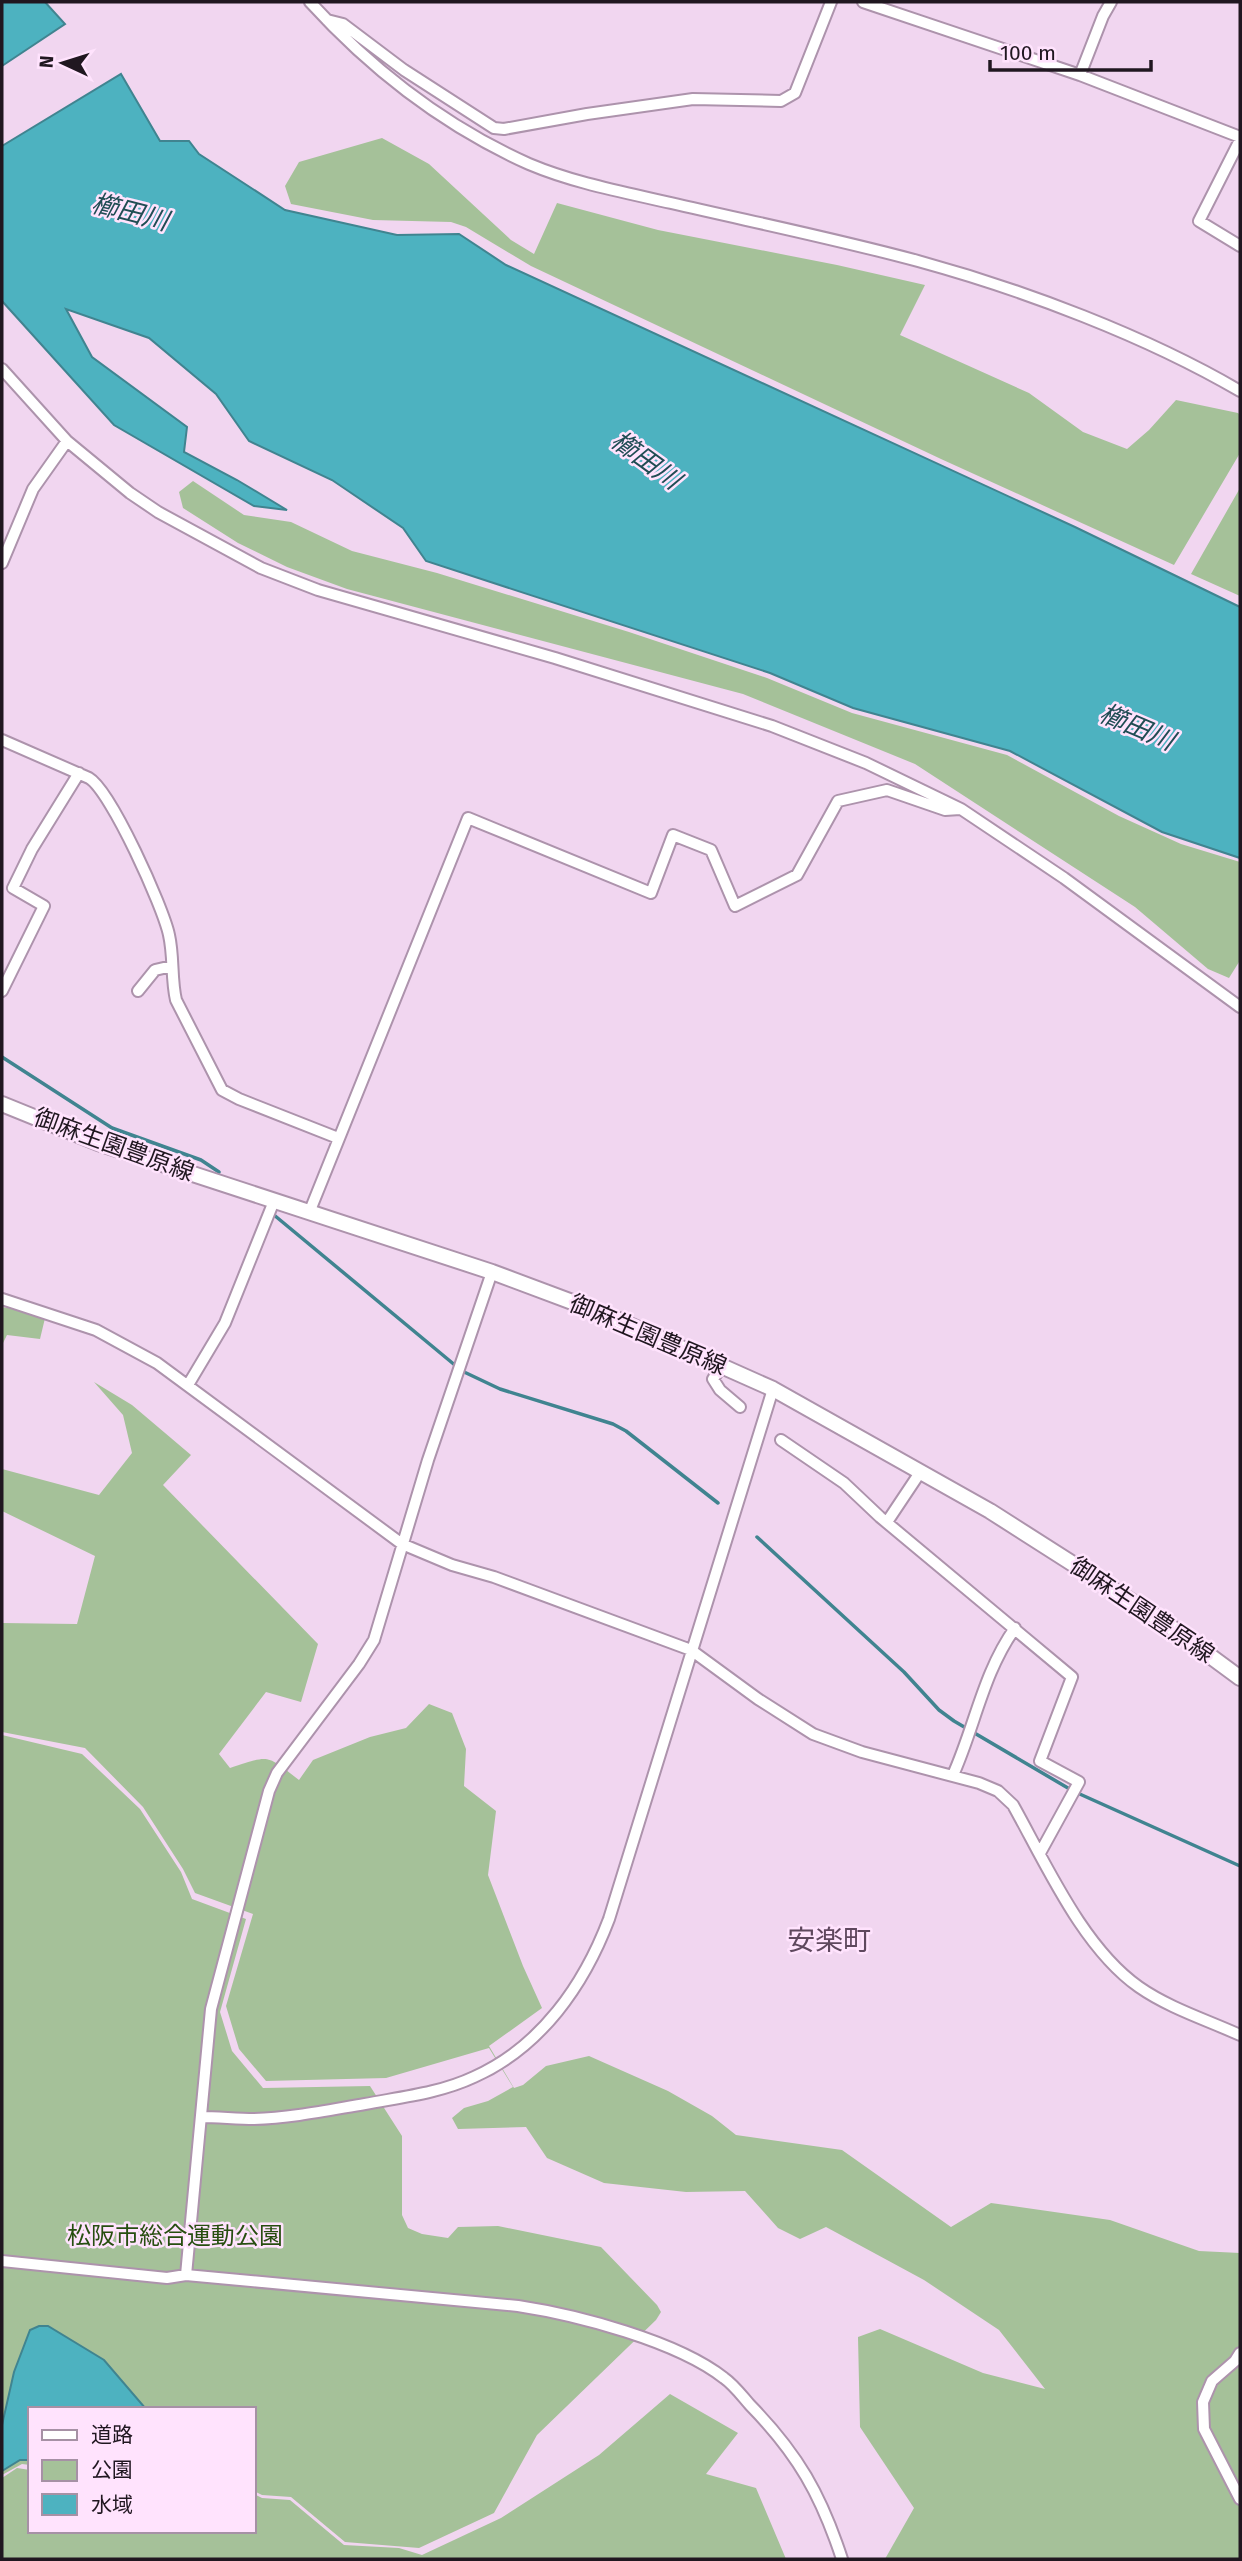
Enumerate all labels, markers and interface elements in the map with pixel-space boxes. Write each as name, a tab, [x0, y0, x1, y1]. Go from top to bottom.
north arrow	[28, 28, 98, 98]
scale bar	[990, 28, 1151, 72]
text: 100 m	[1000, 40, 1056, 66]
text: N	[35, 55, 58, 69]
water label: 櫛田川	[88, 188, 174, 238]
water label: 櫛田川	[605, 425, 689, 498]
water label: 櫛田川	[1095, 698, 1182, 758]
street label: 御麻生園豊原線	[30, 1103, 198, 1187]
street label: 御麻生園豊原線	[565, 1289, 731, 1381]
street label: 御麻生園豊原線	[1065, 1551, 1219, 1669]
district label: 安楽町	[787, 1924, 871, 1957]
park label: 松阪市総合運動公園	[67, 2222, 283, 2250]
legend	[28, 2407, 256, 2533]
text: 道路	[91, 2422, 133, 2448]
text: 公園	[91, 2457, 133, 2483]
text: 水域	[91, 2492, 133, 2518]

